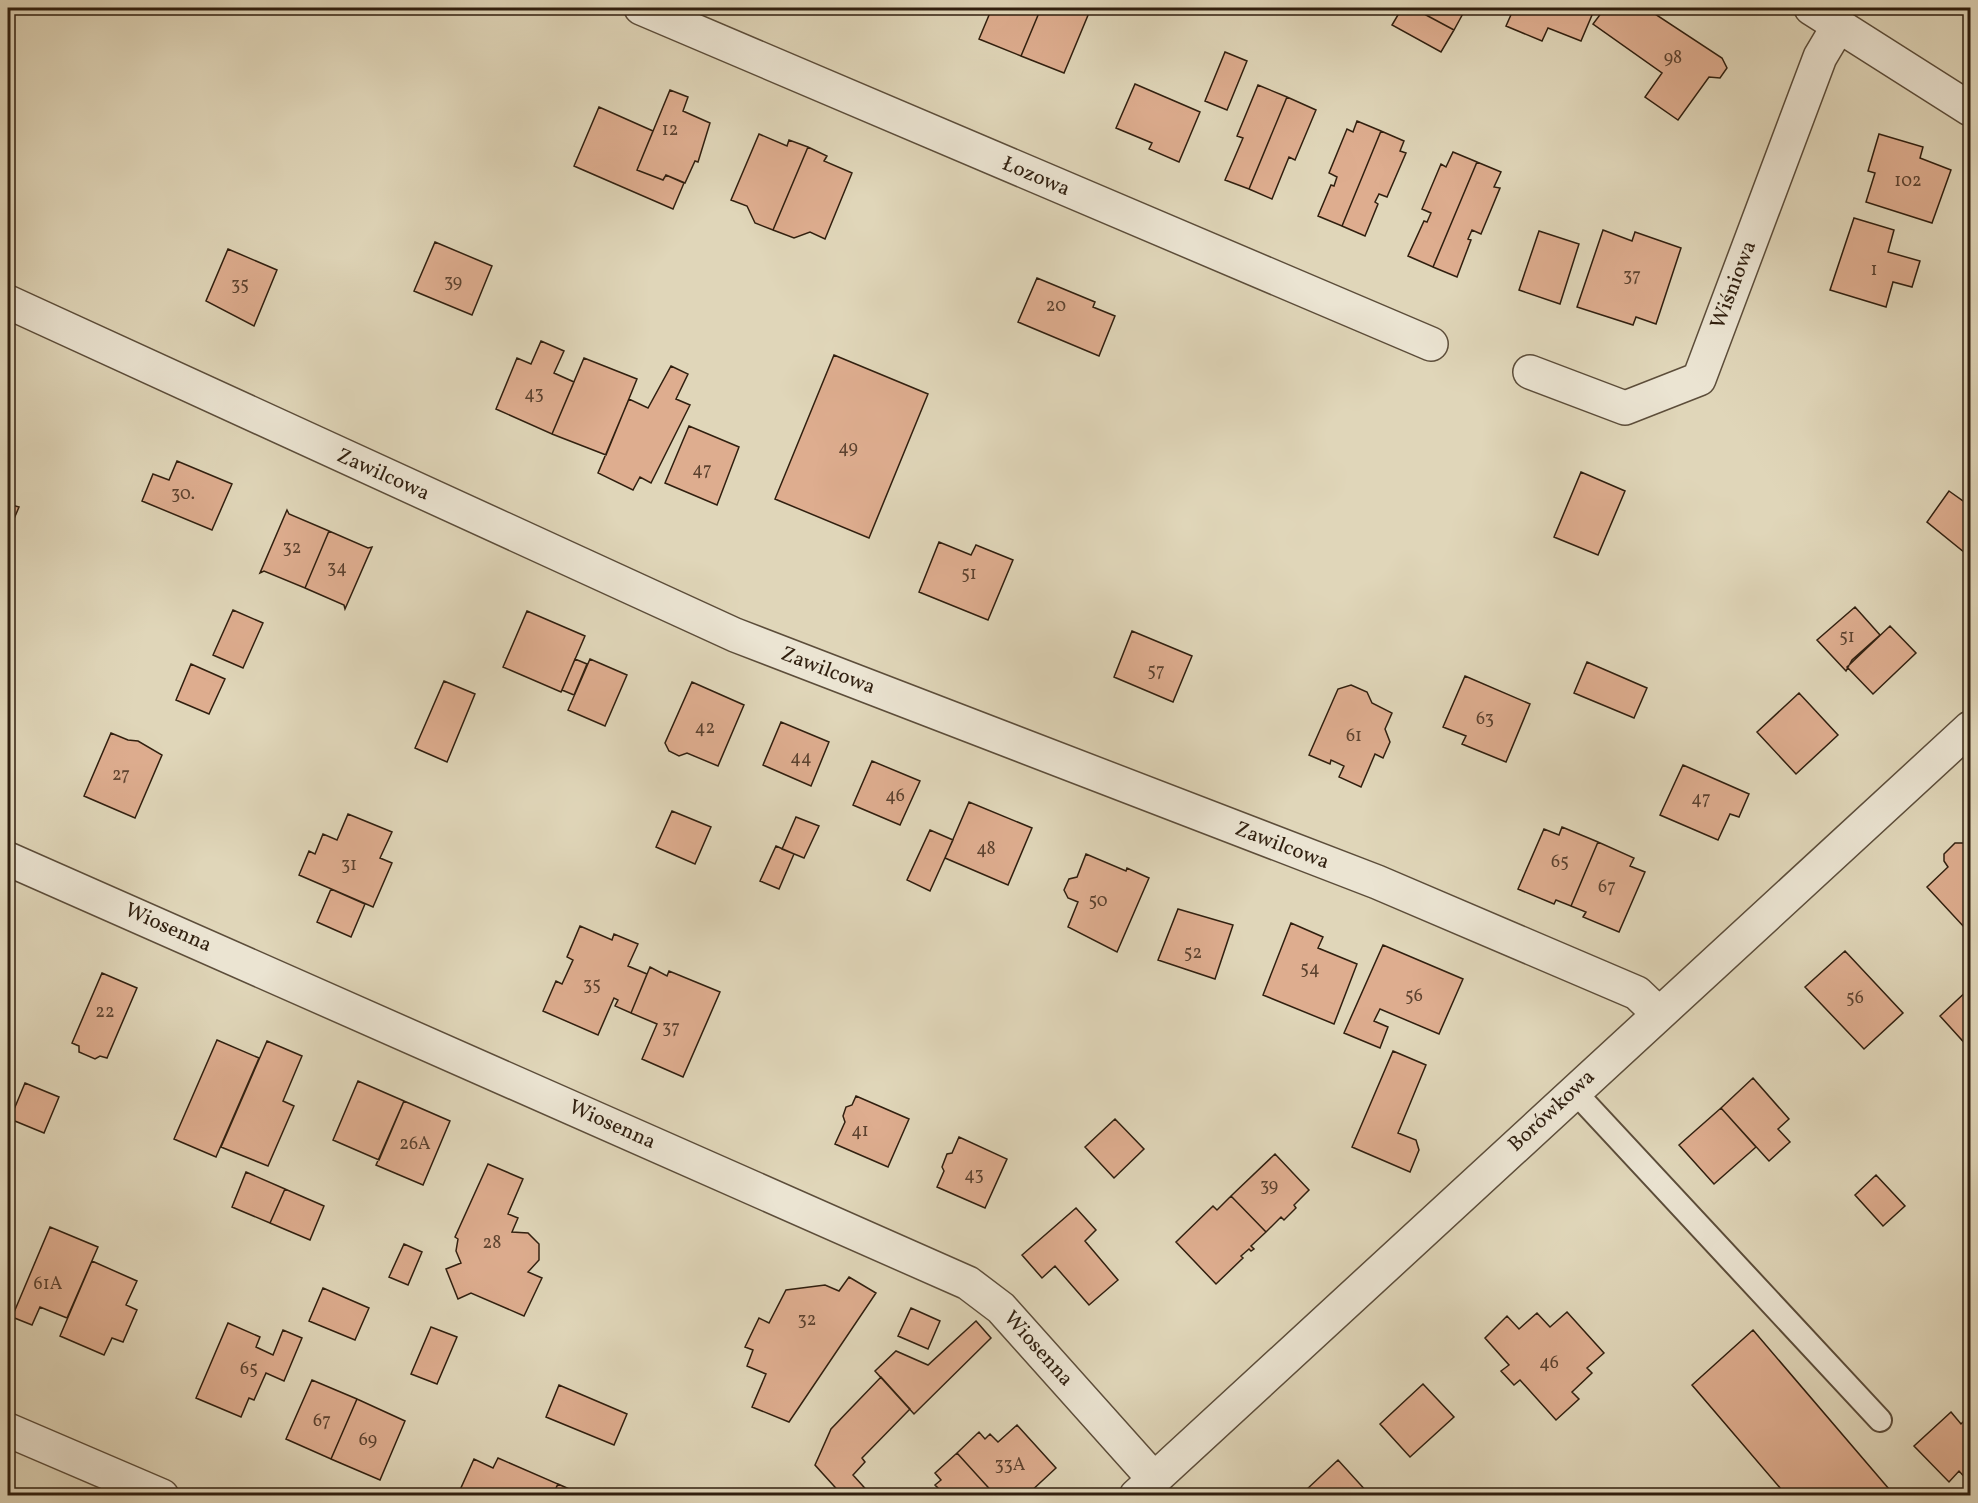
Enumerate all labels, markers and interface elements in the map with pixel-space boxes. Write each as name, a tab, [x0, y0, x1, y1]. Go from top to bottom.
house number: 98	[1664, 46, 1682, 71]
house number: 12	[662, 118, 678, 143]
street label: Łozowa	[998, 150, 1074, 204]
house number: 102	[1894, 169, 1922, 194]
street label: Wiśniowa	[1704, 237, 1764, 333]
house number: 1	[1871, 258, 1877, 283]
house number: 37	[1623, 264, 1641, 289]
house number: 39	[444, 270, 462, 295]
house number: 35	[231, 273, 249, 298]
house number: 20	[1046, 294, 1066, 319]
house number: 43	[524, 382, 544, 407]
house number: 49	[838, 436, 858, 461]
street label: Zawilcowa	[332, 442, 434, 508]
house number: 47	[692, 458, 712, 483]
house number: 30.	[171, 482, 195, 507]
house number: 32	[283, 536, 301, 561]
house number: 34	[327, 556, 347, 581]
house number: 51	[961, 562, 977, 587]
house number: 51	[1839, 625, 1855, 650]
street label: Zawilcowa	[777, 640, 879, 702]
house number: 57	[1147, 659, 1165, 684]
house number: 63	[1476, 707, 1494, 732]
house number: 42	[695, 716, 715, 741]
house number: 61	[1346, 724, 1362, 749]
house number: 44	[790, 746, 812, 771]
house number: 27	[112, 763, 130, 788]
house number: 46	[885, 784, 905, 809]
house number: 47	[1691, 787, 1711, 812]
street label: Zawilcowa	[1231, 815, 1333, 877]
house number: 48	[976, 837, 996, 862]
house number: 65	[1551, 850, 1569, 875]
house number: 31	[341, 853, 357, 878]
house number: 67	[1598, 875, 1616, 900]
house number: 50	[1088, 889, 1108, 914]
street label: Wiosenna	[120, 896, 216, 960]
house number: 52	[1184, 941, 1202, 966]
house number: 54	[1300, 957, 1320, 982]
house number: 35	[583, 973, 601, 998]
house number: 56	[1405, 984, 1423, 1009]
house number: 56	[1846, 986, 1864, 1011]
house number: 22	[95, 1000, 115, 1025]
house number: 37	[662, 1016, 680, 1041]
street label: Borówkowa	[1502, 1063, 1602, 1159]
street label: Wiosenna	[564, 1093, 660, 1157]
house number: 41	[851, 1119, 869, 1144]
house number: 26A	[399, 1132, 431, 1157]
house number: 43	[964, 1163, 984, 1188]
house number: 39	[1260, 1174, 1278, 1199]
house number: 28	[483, 1231, 501, 1256]
house number: 61A	[34, 1272, 63, 1297]
street label: Wiosenna	[996, 1305, 1080, 1393]
house number: 32	[798, 1308, 816, 1333]
house number: 46	[1539, 1351, 1559, 1376]
house number: 65	[240, 1357, 258, 1382]
house number: 67	[313, 1409, 331, 1434]
house number: 69	[359, 1428, 377, 1453]
house number: 33A	[994, 1453, 1026, 1478]

